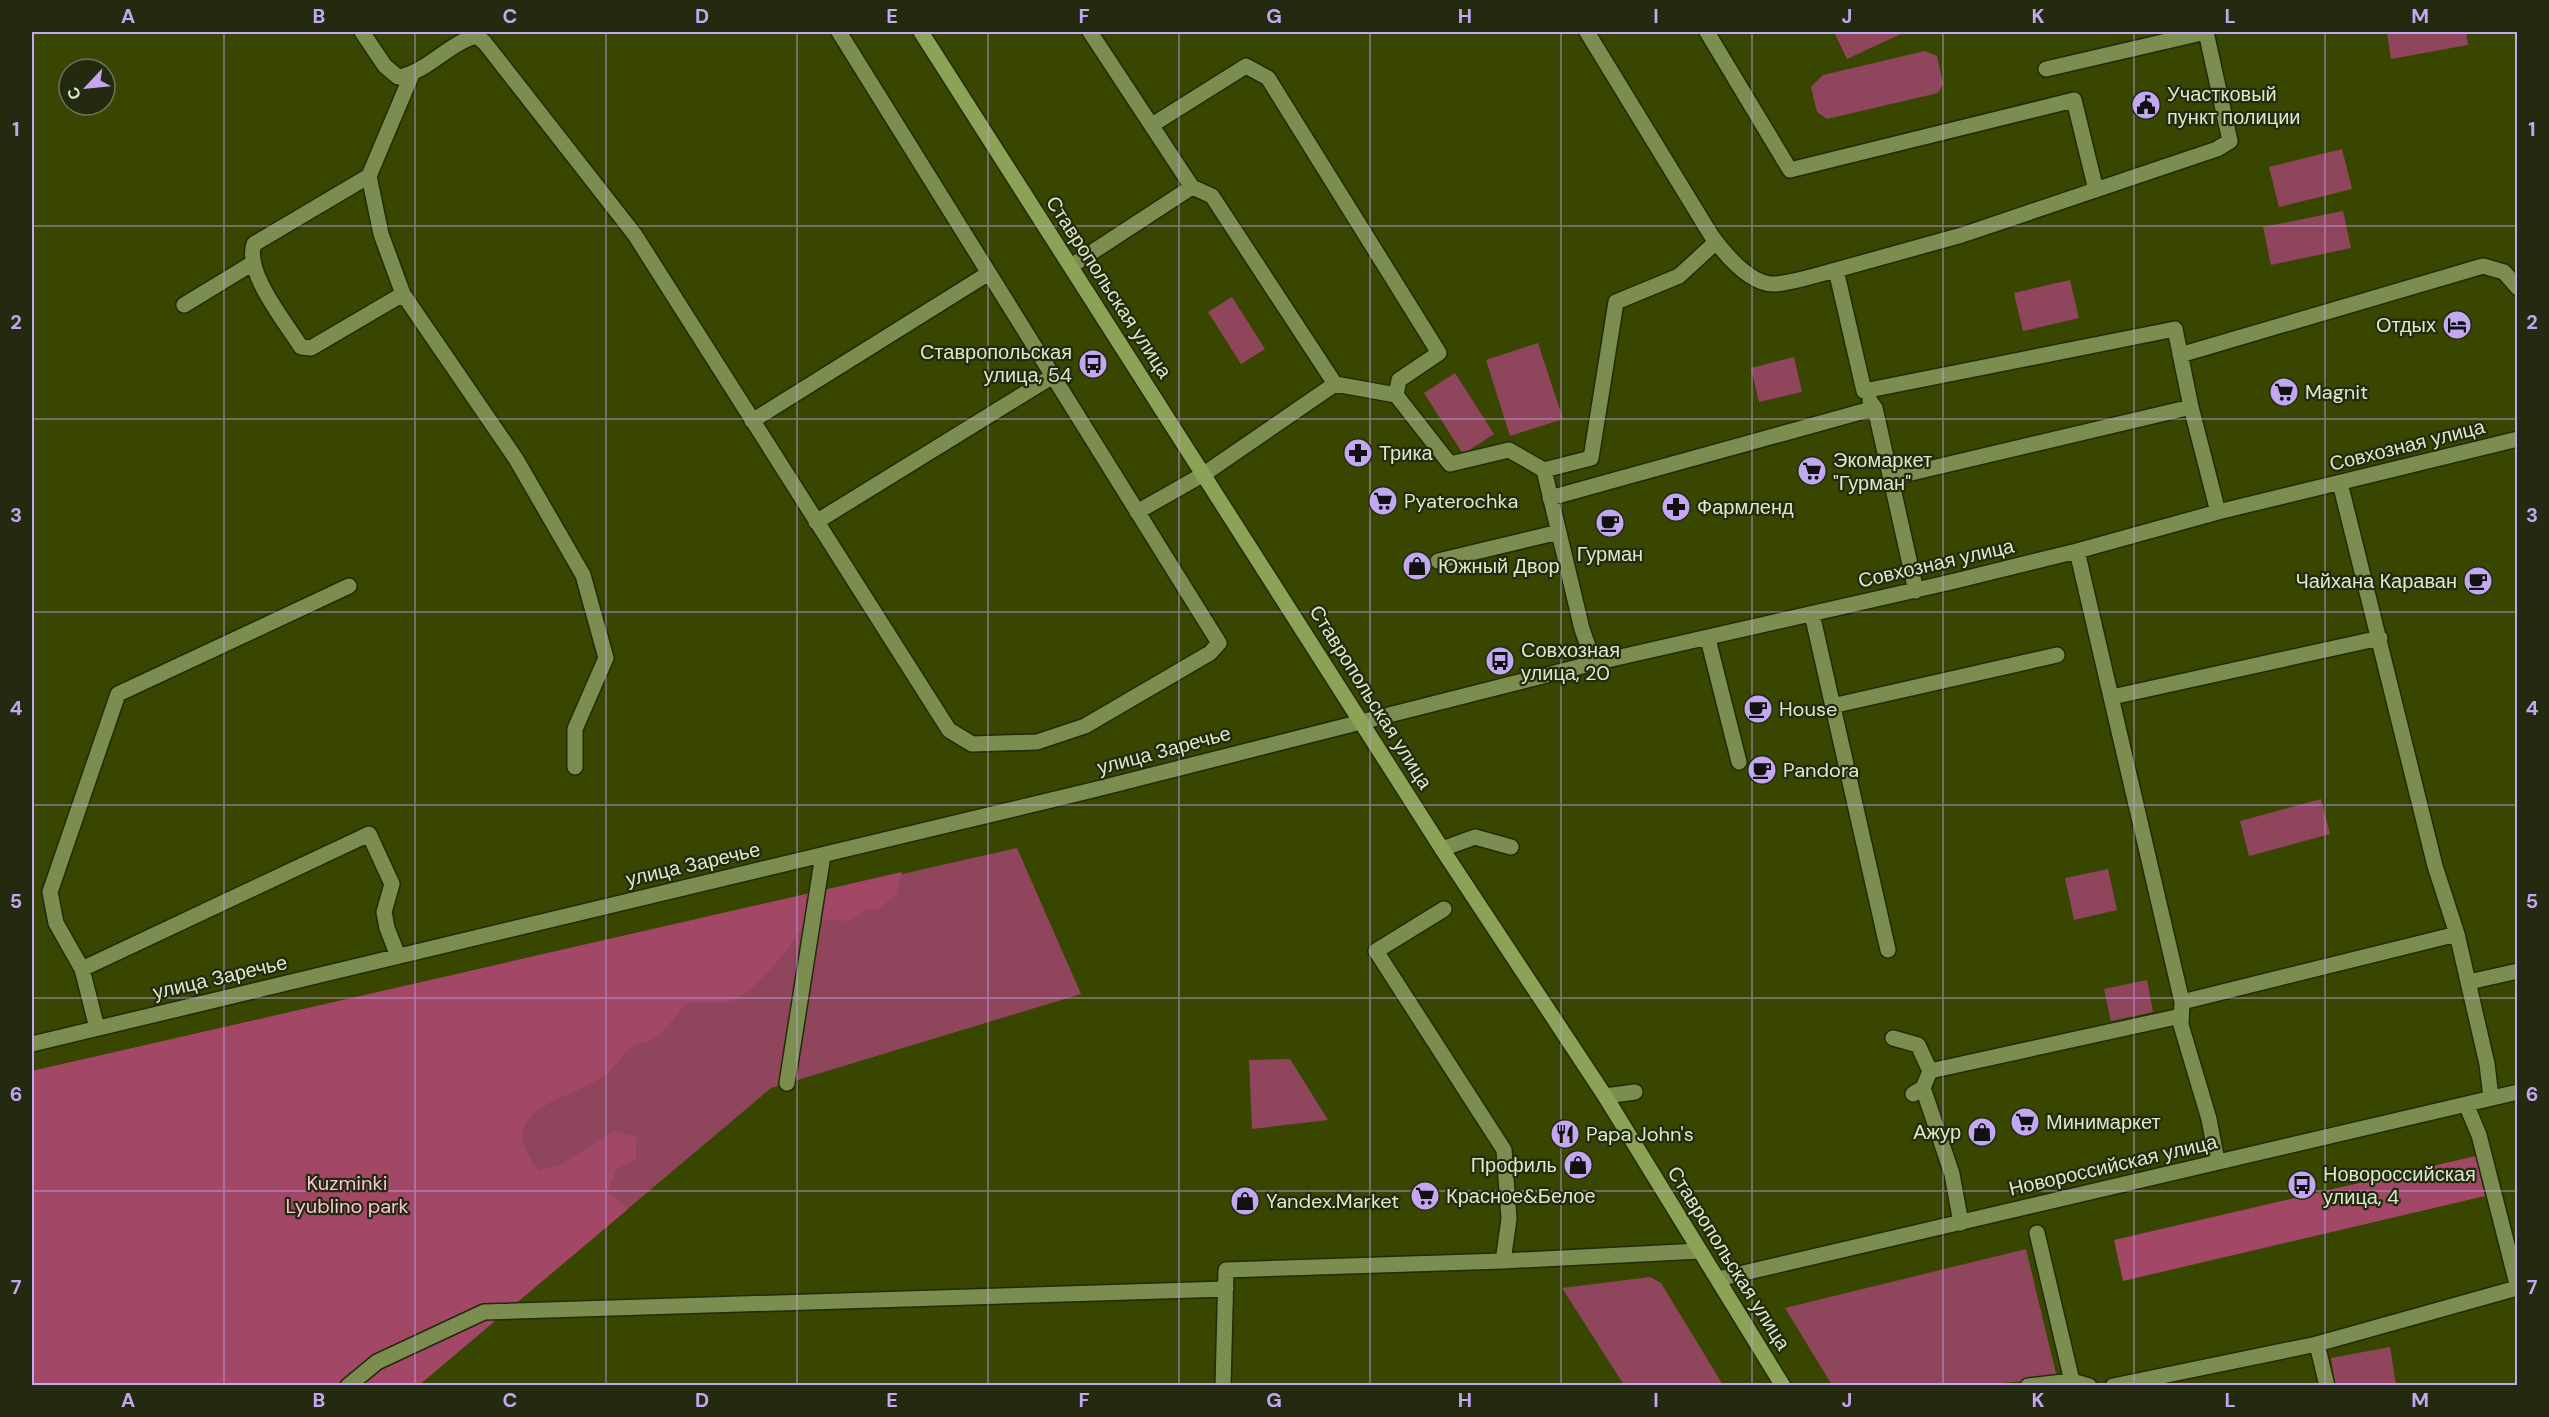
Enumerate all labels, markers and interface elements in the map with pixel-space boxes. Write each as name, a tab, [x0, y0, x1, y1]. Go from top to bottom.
text: A	[121, 3, 135, 29]
text: B	[313, 3, 325, 29]
text: C	[503, 3, 517, 29]
text: D	[695, 3, 709, 29]
text: E	[886, 3, 898, 29]
text: F	[1078, 3, 1090, 29]
text: G	[1266, 3, 1282, 29]
text: H	[1458, 3, 1472, 29]
text: I	[1653, 3, 1659, 29]
text: J	[1842, 3, 1852, 29]
text: K	[2031, 3, 2045, 29]
text: L	[2224, 3, 2236, 29]
text: M	[2411, 3, 2429, 29]
north arrow	[57, 57, 117, 117]
place label: Участковый пункт полиции	[2167, 81, 2300, 130]
text: С	[62, 83, 86, 103]
public building icon: Участковый пункт полиции	[2130, 89, 2162, 121]
text: 1	[12, 116, 20, 142]
text: 1	[2528, 116, 2536, 142]
street label: Ставропольская улица	[1040, 191, 1178, 384]
text: 2	[10, 309, 22, 335]
hotel icon: Отдых	[2441, 309, 2473, 341]
text: 2	[2526, 309, 2538, 335]
place label: Отдых	[2376, 312, 2436, 338]
place label: Ставропольская улица, 54	[920, 339, 1072, 388]
bus stop icon: Ставропольская улица, 54	[1077, 348, 1109, 380]
supermarket icon: Magnit	[2268, 376, 2300, 408]
place label: Magnit	[2305, 379, 2368, 405]
street label: Совхозная улица	[2327, 413, 2488, 477]
pharmacy icon: Трика	[1342, 437, 1374, 469]
place label: Трика	[1379, 440, 1434, 466]
place label: Экомаркет "Гурман"	[1833, 447, 1932, 496]
supermarket icon: Экомаркет "Гурман"	[1796, 455, 1828, 487]
supermarket icon: Pyaterochka	[1367, 485, 1399, 517]
place label: Pyaterochka	[1404, 488, 1518, 514]
pharmacy icon: Фармленд	[1660, 491, 1692, 523]
place label: Фармленд	[1697, 494, 1794, 520]
text: 3	[10, 502, 22, 528]
text: 3	[2526, 502, 2538, 528]
cafe icon: Гурман	[1594, 507, 1626, 539]
street label: Совхозная улица	[1855, 532, 2017, 594]
place label: Гурман	[1577, 541, 1643, 567]
shop icon: Южный Двор	[1401, 550, 1433, 582]
place label: Южный Двор	[1438, 553, 1560, 579]
cafe icon: Чайхана Караван	[2462, 565, 2494, 597]
place label: Чайхана Караван	[2295, 568, 2457, 594]
street label: Ставропольская улица	[1304, 600, 1439, 795]
place label: Совхозная улица, 20	[1521, 637, 1620, 686]
bus stop icon: Совхозная улица, 20	[1484, 645, 1516, 677]
cafe icon: House	[1742, 693, 1774, 725]
text: 4	[10, 695, 23, 721]
text: 4	[2526, 695, 2539, 721]
place label: House	[1779, 696, 1837, 722]
street label: улица Заречье	[1094, 720, 1234, 780]
cafe icon: Pandora	[1746, 754, 1778, 786]
place label: Pandora	[1783, 757, 1859, 783]
street label: улица Заречье	[623, 836, 763, 892]
text: 5	[10, 888, 22, 914]
text: 5	[2526, 888, 2538, 914]
street label: улица Заречье	[150, 949, 290, 1005]
text: 6	[10, 1081, 22, 1107]
text: 6	[2526, 1081, 2538, 1107]
supermarket icon: Минимаркет	[2009, 1106, 2041, 1138]
place label: Минимаркет	[2046, 1109, 2161, 1135]
shop icon: Ажур	[1966, 1116, 1998, 1148]
restaurant icon: Papa John's	[1549, 1118, 1581, 1150]
place label: Ажур	[1913, 1119, 1961, 1145]
place label: Papa John's	[1586, 1121, 1694, 1147]
street label: Новороссийская улица	[2006, 1128, 2221, 1202]
shop icon: Профиль	[1562, 1149, 1594, 1181]
place label: Профиль	[1471, 1152, 1557, 1178]
street label: Ставропольская улица	[1662, 1161, 1797, 1356]
place label: Новороссийская улица, 4	[2323, 1161, 2476, 1210]
bus stop icon: Новороссийская улица, 4	[2286, 1169, 2318, 1201]
park label: Kuzminki Lyublino park	[285, 1170, 409, 1219]
supermarket icon: Красное&Белое	[1409, 1180, 1441, 1212]
place label: Красное&Белое	[1446, 1183, 1596, 1209]
shop icon: Yandex.Market	[1229, 1185, 1261, 1217]
place label: Yandex.Market	[1266, 1188, 1399, 1214]
text: 7	[11, 1274, 22, 1300]
text: 7	[2527, 1274, 2538, 1300]
text: A	[121, 1387, 135, 1413]
text: B	[313, 1387, 325, 1413]
text: C	[503, 1387, 517, 1413]
text: D	[695, 1387, 709, 1413]
text: E	[886, 1387, 898, 1413]
text: F	[1078, 1387, 1090, 1413]
text: G	[1266, 1387, 1282, 1413]
text: H	[1458, 1387, 1472, 1413]
text: I	[1653, 1387, 1659, 1413]
text: J	[1842, 1387, 1852, 1413]
text: K	[2031, 1387, 2045, 1413]
text: L	[2224, 1387, 2236, 1413]
text: M	[2411, 1387, 2429, 1413]

